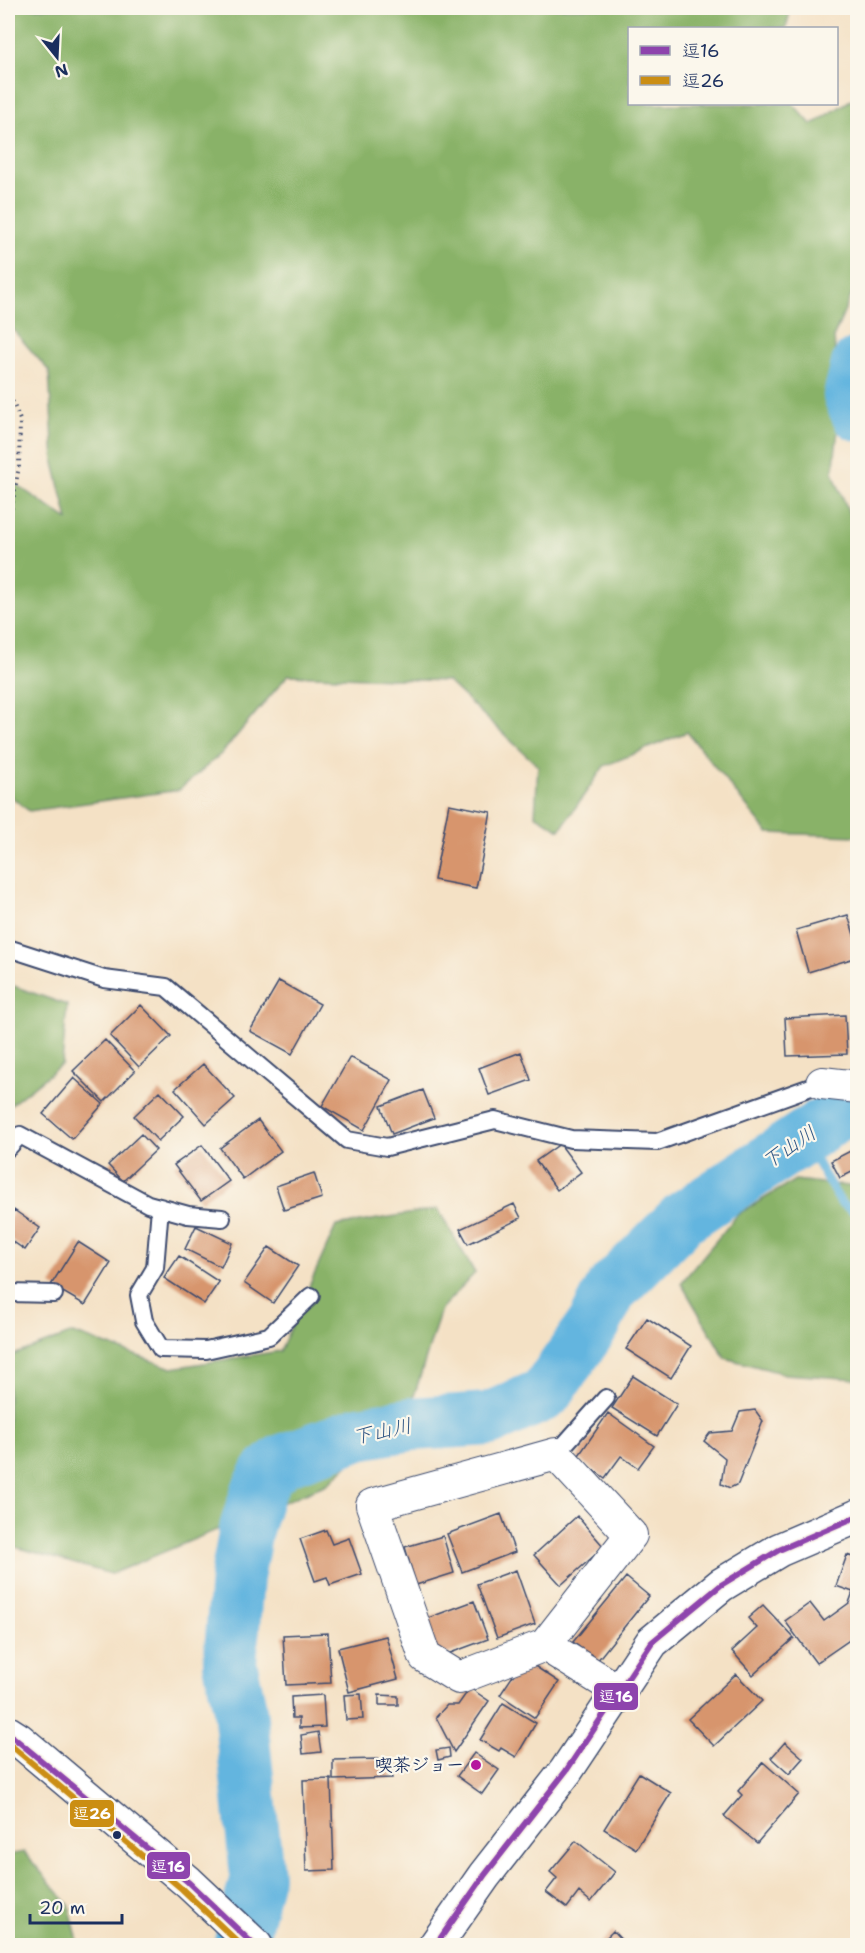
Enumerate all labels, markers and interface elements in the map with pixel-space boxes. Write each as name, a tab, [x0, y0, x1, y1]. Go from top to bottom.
north arrow	[27, 27, 87, 87]
legend	[628, 27, 838, 105]
text: 逗16	[682, 39, 720, 63]
text: N	[52, 59, 71, 83]
text: 逗26	[682, 69, 724, 93]
water label: 下山川	[757, 1119, 821, 1175]
water label: 下山川	[350, 1412, 414, 1450]
line badge: 逗16	[593, 1682, 639, 1711]
text: 逗16	[599, 1686, 633, 1707]
place label: 喫茶ジョー	[375, 1753, 464, 1777]
marker: 喫茶ジョー	[469, 1758, 483, 1772]
line badge: 逗26	[69, 1799, 115, 1828]
text: 逗26	[73, 1803, 111, 1824]
unlabelled marker	[111, 1829, 123, 1841]
line badge: 逗16	[146, 1851, 191, 1880]
text: 逗16	[151, 1856, 185, 1877]
scale bar	[30, 1887, 122, 1925]
text: 20 m	[39, 1896, 85, 1920]

